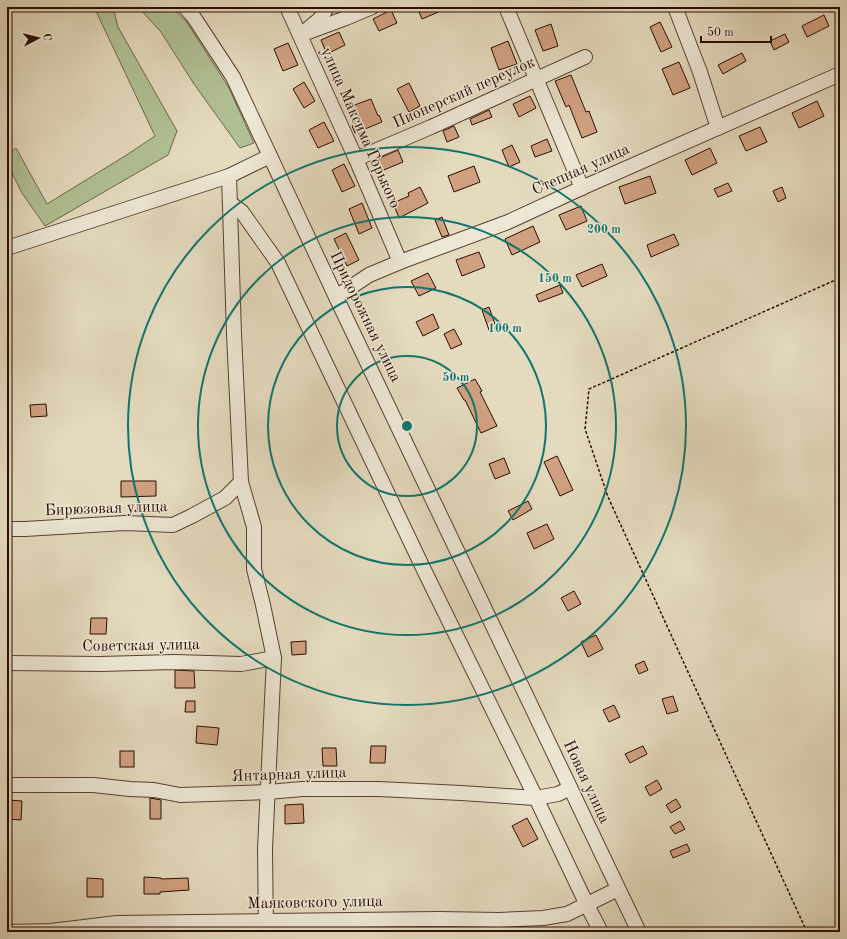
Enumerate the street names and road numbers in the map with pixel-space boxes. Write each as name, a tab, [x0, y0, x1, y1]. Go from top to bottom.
street label: улица Максима Горького	[317, 45, 403, 211]
street label: Пионерский переулок	[391, 54, 537, 132]
street label: Степная улица	[530, 141, 632, 199]
street label: Придорожная улица	[326, 249, 404, 385]
street label: Бирюзовая улица	[44, 499, 168, 519]
street label: Советская улица	[82, 637, 200, 655]
street label: Новая улица	[560, 738, 612, 826]
street label: Янтарная улица	[231, 765, 347, 785]
street label: Маяковского улица	[247, 894, 383, 912]

